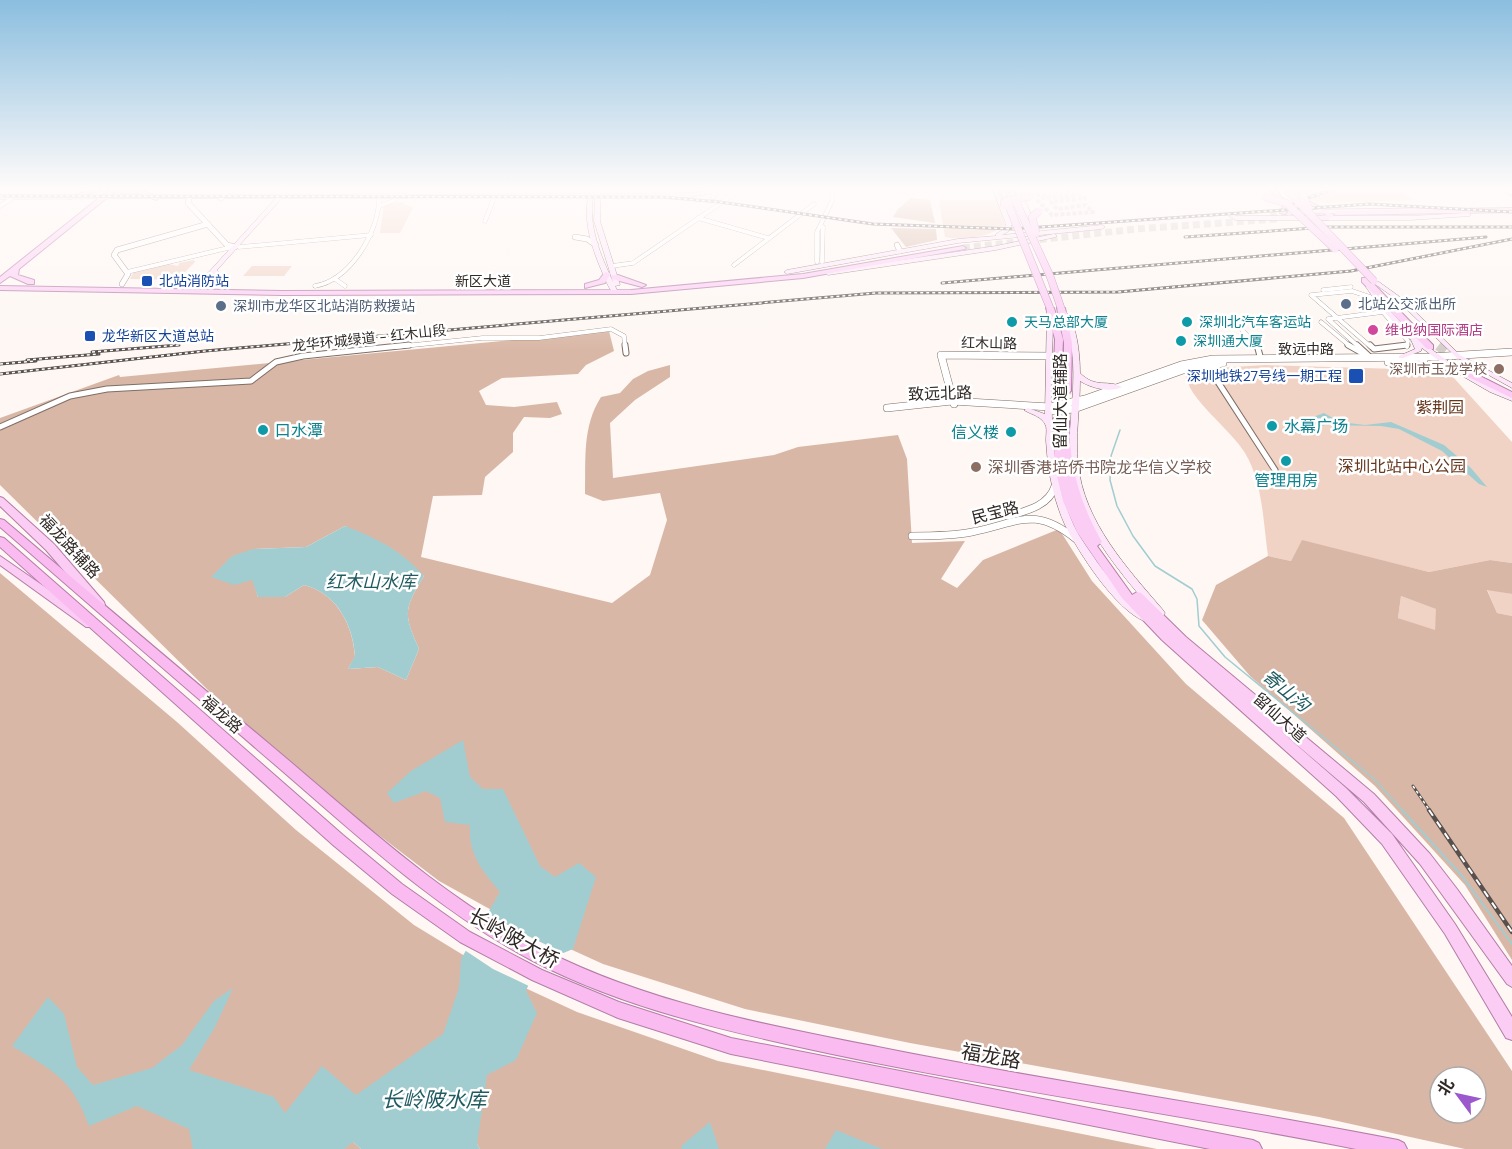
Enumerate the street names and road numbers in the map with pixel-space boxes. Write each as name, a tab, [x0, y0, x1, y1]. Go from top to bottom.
street label: 新区大道	[455, 272, 511, 290]
street label: 龙华环城绿道 - 红木山段	[291, 321, 447, 355]
street label: 红木山路	[961, 334, 1017, 352]
street label: 致远中路	[1278, 340, 1334, 358]
street label: 留仙大道辅路	[1050, 353, 1071, 449]
street label: 致远北路	[908, 382, 972, 405]
street label: 民宝路	[969, 496, 1021, 528]
street label: 福龙路辅路	[35, 510, 105, 583]
street label: 留仙大道	[1249, 688, 1310, 747]
street label: 福龙路	[197, 691, 247, 738]
street label: 长岭陂大桥	[464, 902, 564, 974]
street label: 福龙路	[959, 1038, 1023, 1074]

